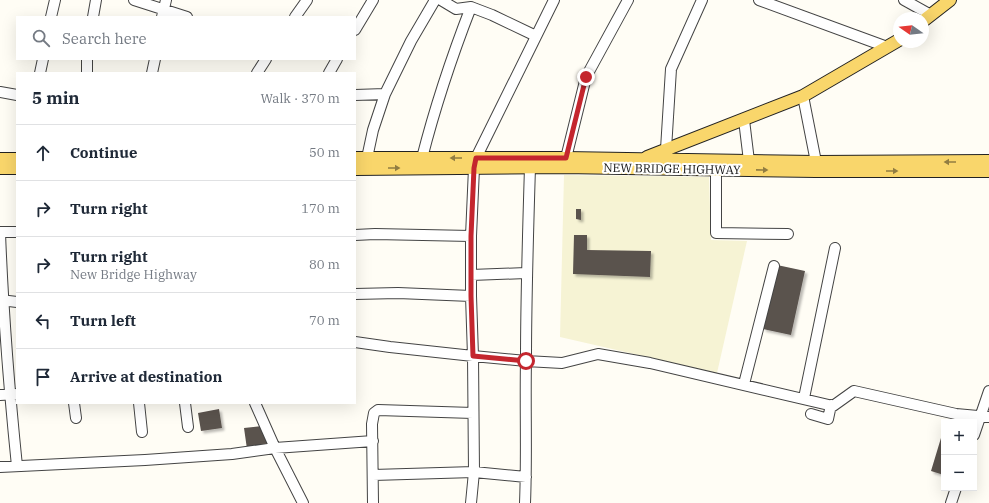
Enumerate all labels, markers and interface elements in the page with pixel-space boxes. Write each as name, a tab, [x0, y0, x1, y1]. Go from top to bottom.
north arrow	[893, 12, 929, 48]
search box	[16, 16, 356, 60]
icon: search	[30, 27, 52, 49]
text: Search here	[62, 29, 147, 48]
route end	[577, 68, 595, 86]
text: 5 min	[32, 87, 80, 109]
text: Walk · 370 m	[261, 90, 340, 107]
icon: ahead	[32, 142, 54, 164]
text: Continue	[70, 143, 137, 162]
text: 50 m	[309, 144, 340, 161]
one-way arrow	[449, 155, 462, 161]
one-way arrow	[943, 159, 956, 165]
street label: NEW BRIDGE HIGHWAY	[603, 160, 741, 177]
one-way arrow	[388, 165, 401, 171]
one-way arrow	[756, 167, 769, 173]
one-way arrow	[886, 168, 899, 174]
icon: right	[32, 198, 54, 220]
text: Turn right	[70, 199, 148, 218]
text: 170 m	[301, 200, 340, 217]
text: Turn right	[70, 247, 148, 266]
icon: right	[32, 254, 54, 276]
text: 80 m	[309, 256, 340, 273]
text: New Bridge Highway	[70, 266, 197, 283]
icon: left	[32, 310, 54, 332]
text: Turn left	[70, 311, 136, 330]
text: 70 m	[309, 312, 340, 329]
route start	[517, 352, 535, 370]
icon: arrive	[32, 366, 54, 388]
text: Arrive at destination	[70, 367, 222, 386]
map controls	[941, 419, 977, 491]
button: +	[941, 419, 977, 455]
button: −	[941, 455, 977, 491]

